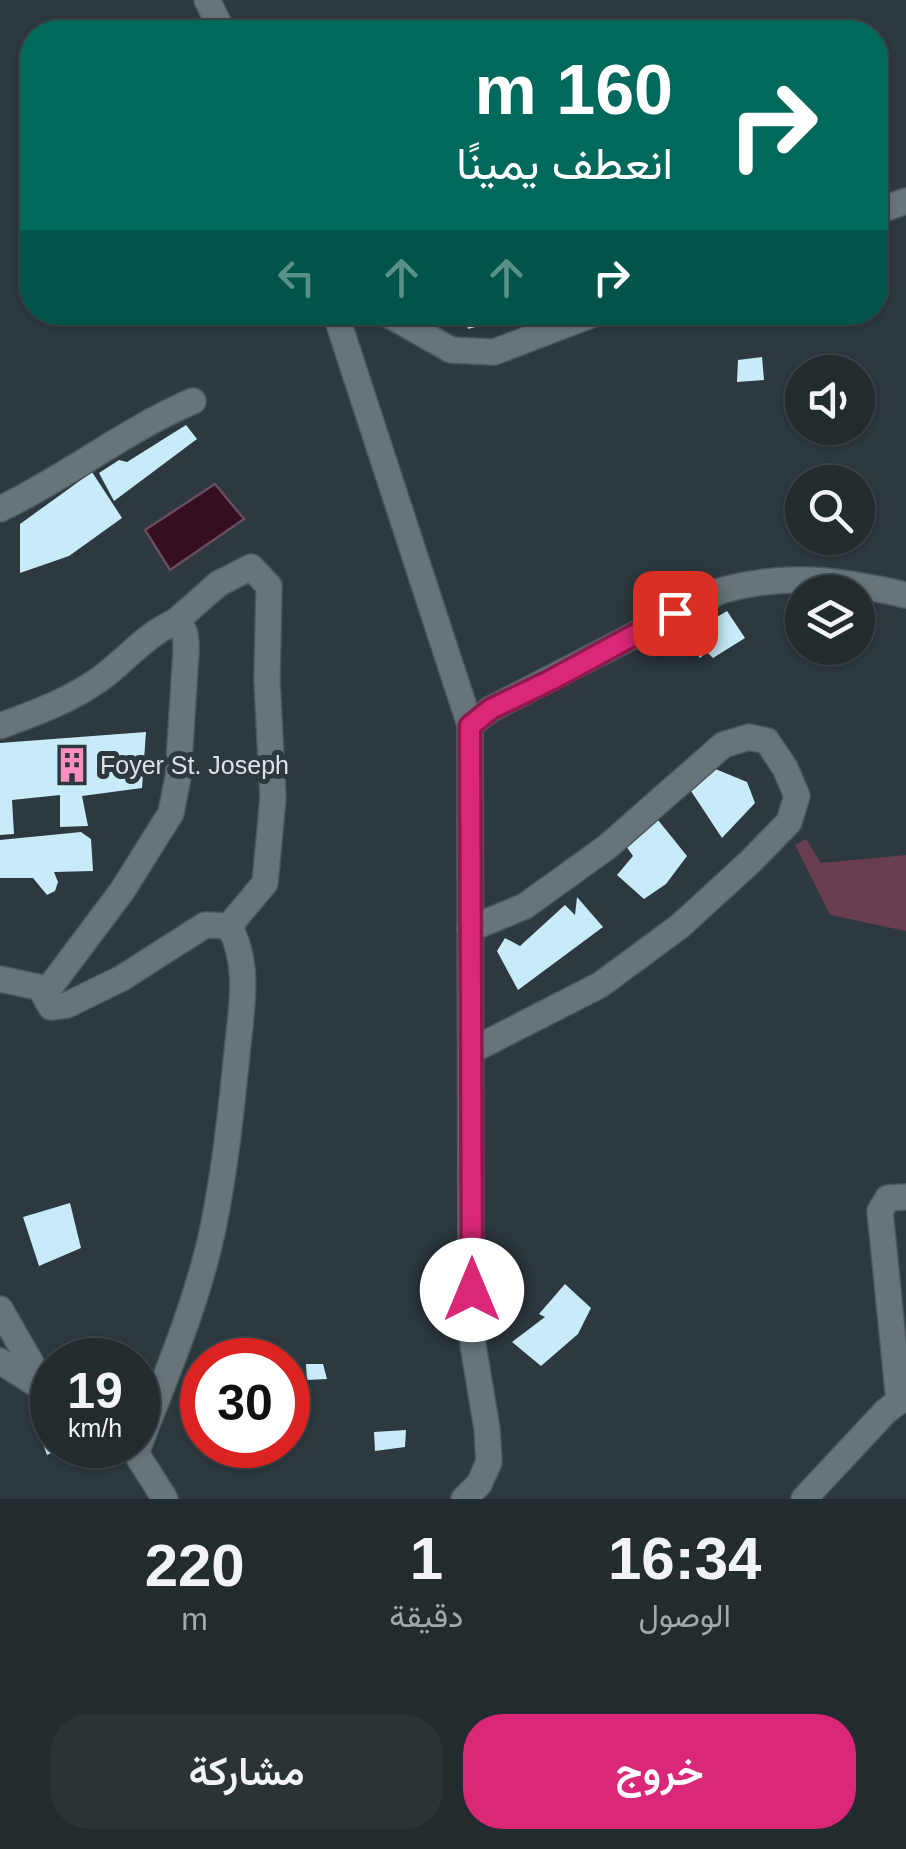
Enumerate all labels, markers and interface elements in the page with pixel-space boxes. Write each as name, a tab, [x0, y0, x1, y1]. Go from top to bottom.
text: 160 m	[475, 51, 673, 129]
icon: right	[708, 60, 838, 190]
text: انعطف يمينًا	[456, 138, 673, 189]
icon: left	[269, 250, 324, 305]
icon: ahead	[374, 250, 429, 305]
icon: ahead	[479, 250, 534, 305]
icon: right	[584, 250, 639, 305]
map controls	[785, 355, 875, 665]
button: sound	[785, 355, 875, 445]
button: search	[785, 465, 875, 555]
pin	[633, 571, 718, 656]
button: layers	[785, 575, 875, 665]
icon: arrive	[648, 586, 703, 641]
building icon: Foyer St. Joseph	[53, 746, 91, 784]
place label: Foyer St. Joseph	[100, 751, 289, 779]
position arrow	[420, 1238, 524, 1342]
speed limit sign: 30	[180, 1338, 310, 1468]
text: 19	[67, 1363, 123, 1419]
text: km/h	[68, 1414, 122, 1442]
text: 1	[410, 1525, 443, 1592]
text: 16:34	[608, 1525, 761, 1592]
text: 220	[145, 1532, 245, 1599]
text: دقيقة	[389, 1598, 463, 1634]
text: الوصول	[639, 1598, 731, 1634]
text: m	[181, 1601, 208, 1637]
button: مشاركة	[50, 1714, 443, 1829]
button: خروج	[463, 1714, 856, 1829]

